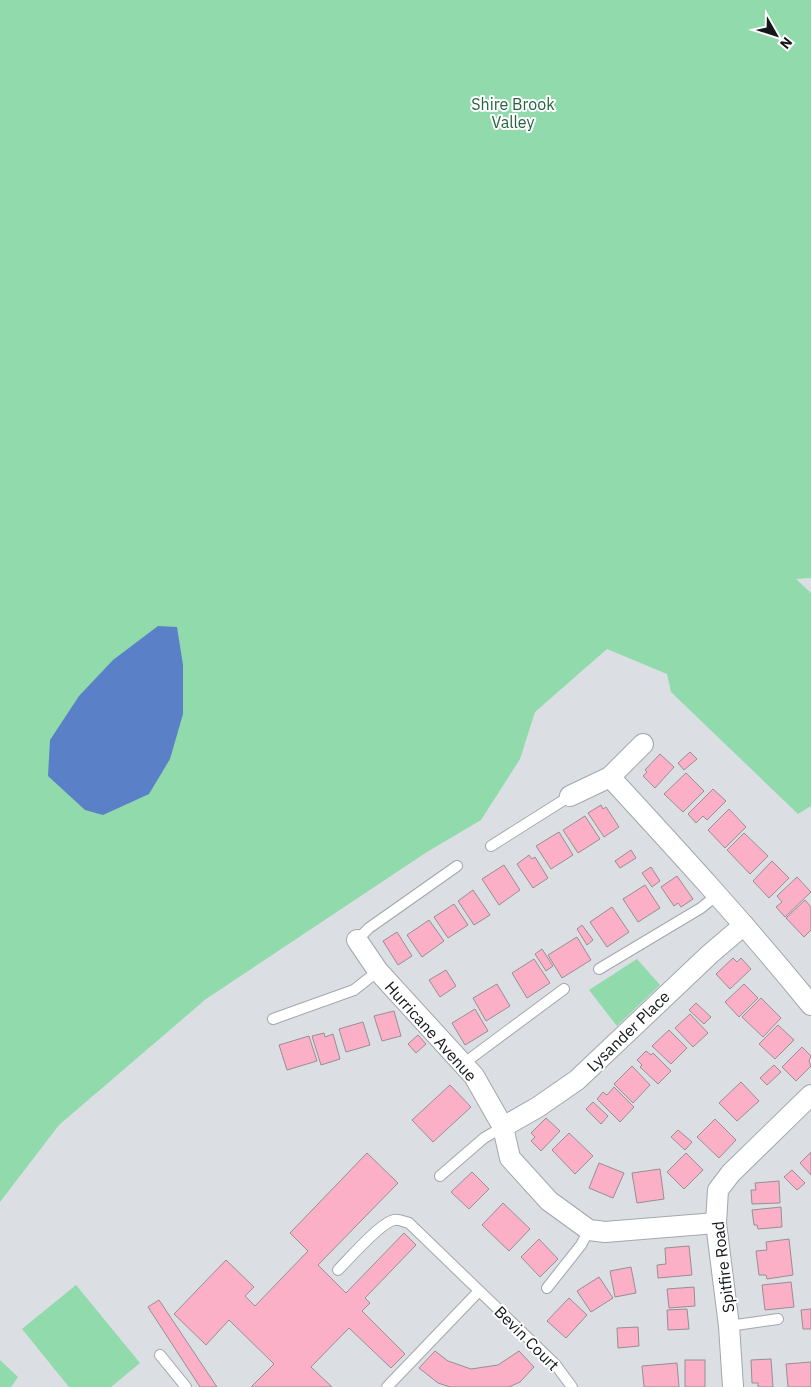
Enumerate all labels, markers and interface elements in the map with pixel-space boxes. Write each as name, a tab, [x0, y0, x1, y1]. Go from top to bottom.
north arrow	[751, 10, 801, 60]
text: N	[776, 34, 796, 53]
park label: Shire Brook Valley	[471, 94, 555, 132]
street label: Hurricane Avenue	[381, 977, 481, 1085]
street label: Lysander Place	[582, 986, 674, 1076]
street label: Spitfire Road	[707, 1220, 739, 1314]
street label: Bevin Court	[490, 1301, 564, 1375]

